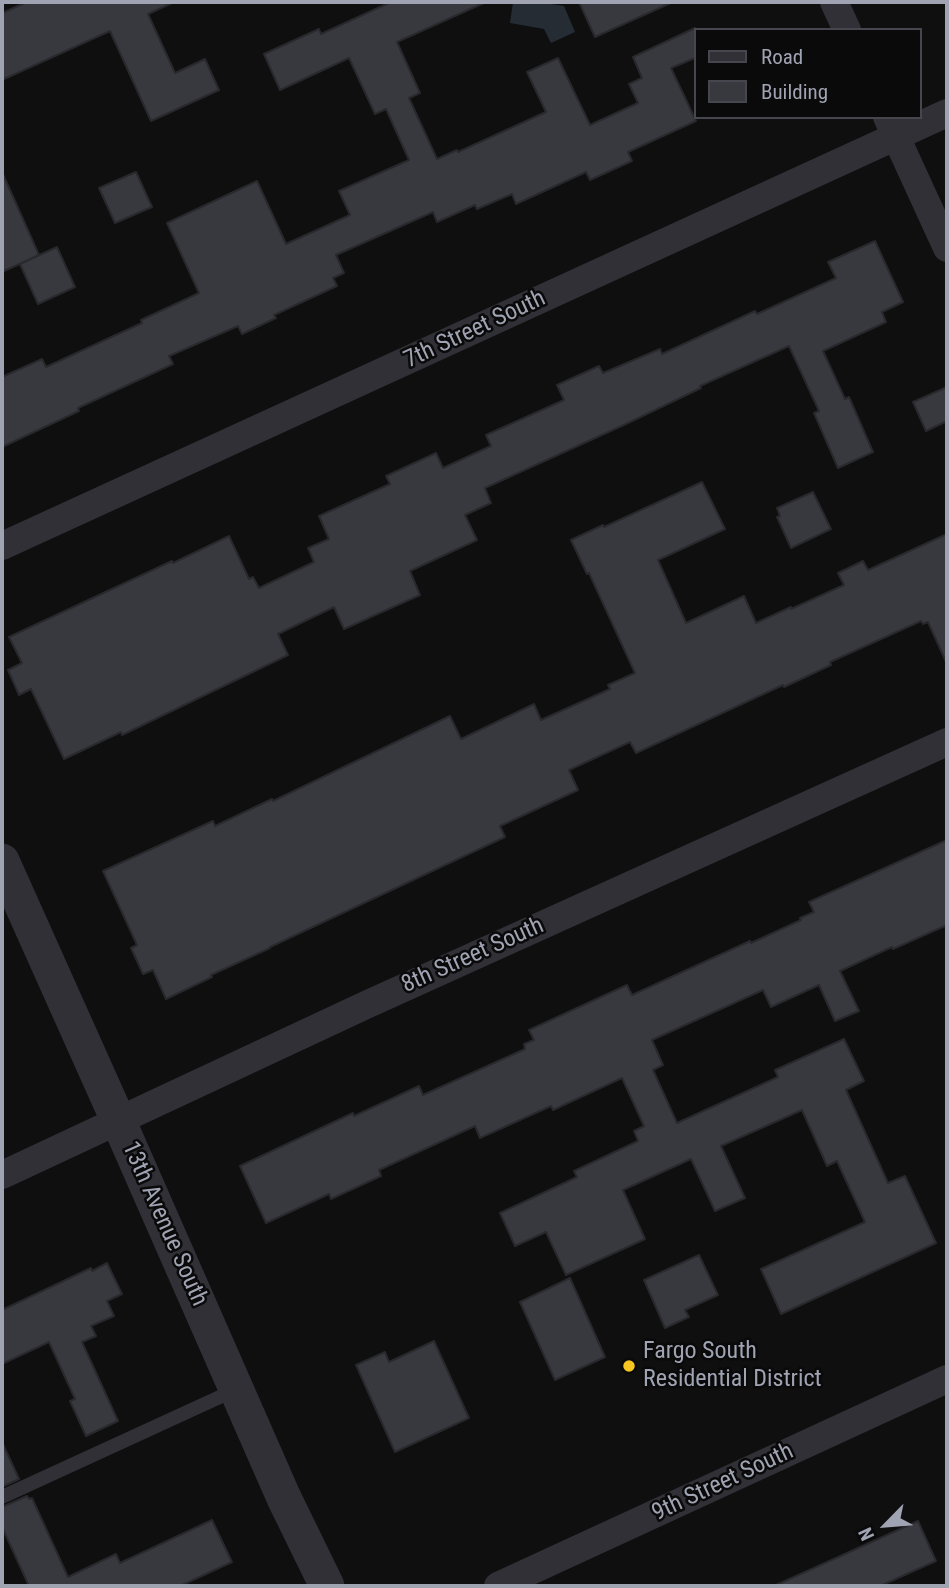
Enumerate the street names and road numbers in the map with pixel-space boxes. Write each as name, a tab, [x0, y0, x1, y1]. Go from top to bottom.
street label: 7th Street South	[400, 285, 550, 375]
street label: 8th Street South	[397, 912, 549, 1000]
street label: 13th Avenue South	[115, 1137, 213, 1311]
street label: 9th Street South	[648, 1438, 798, 1528]

